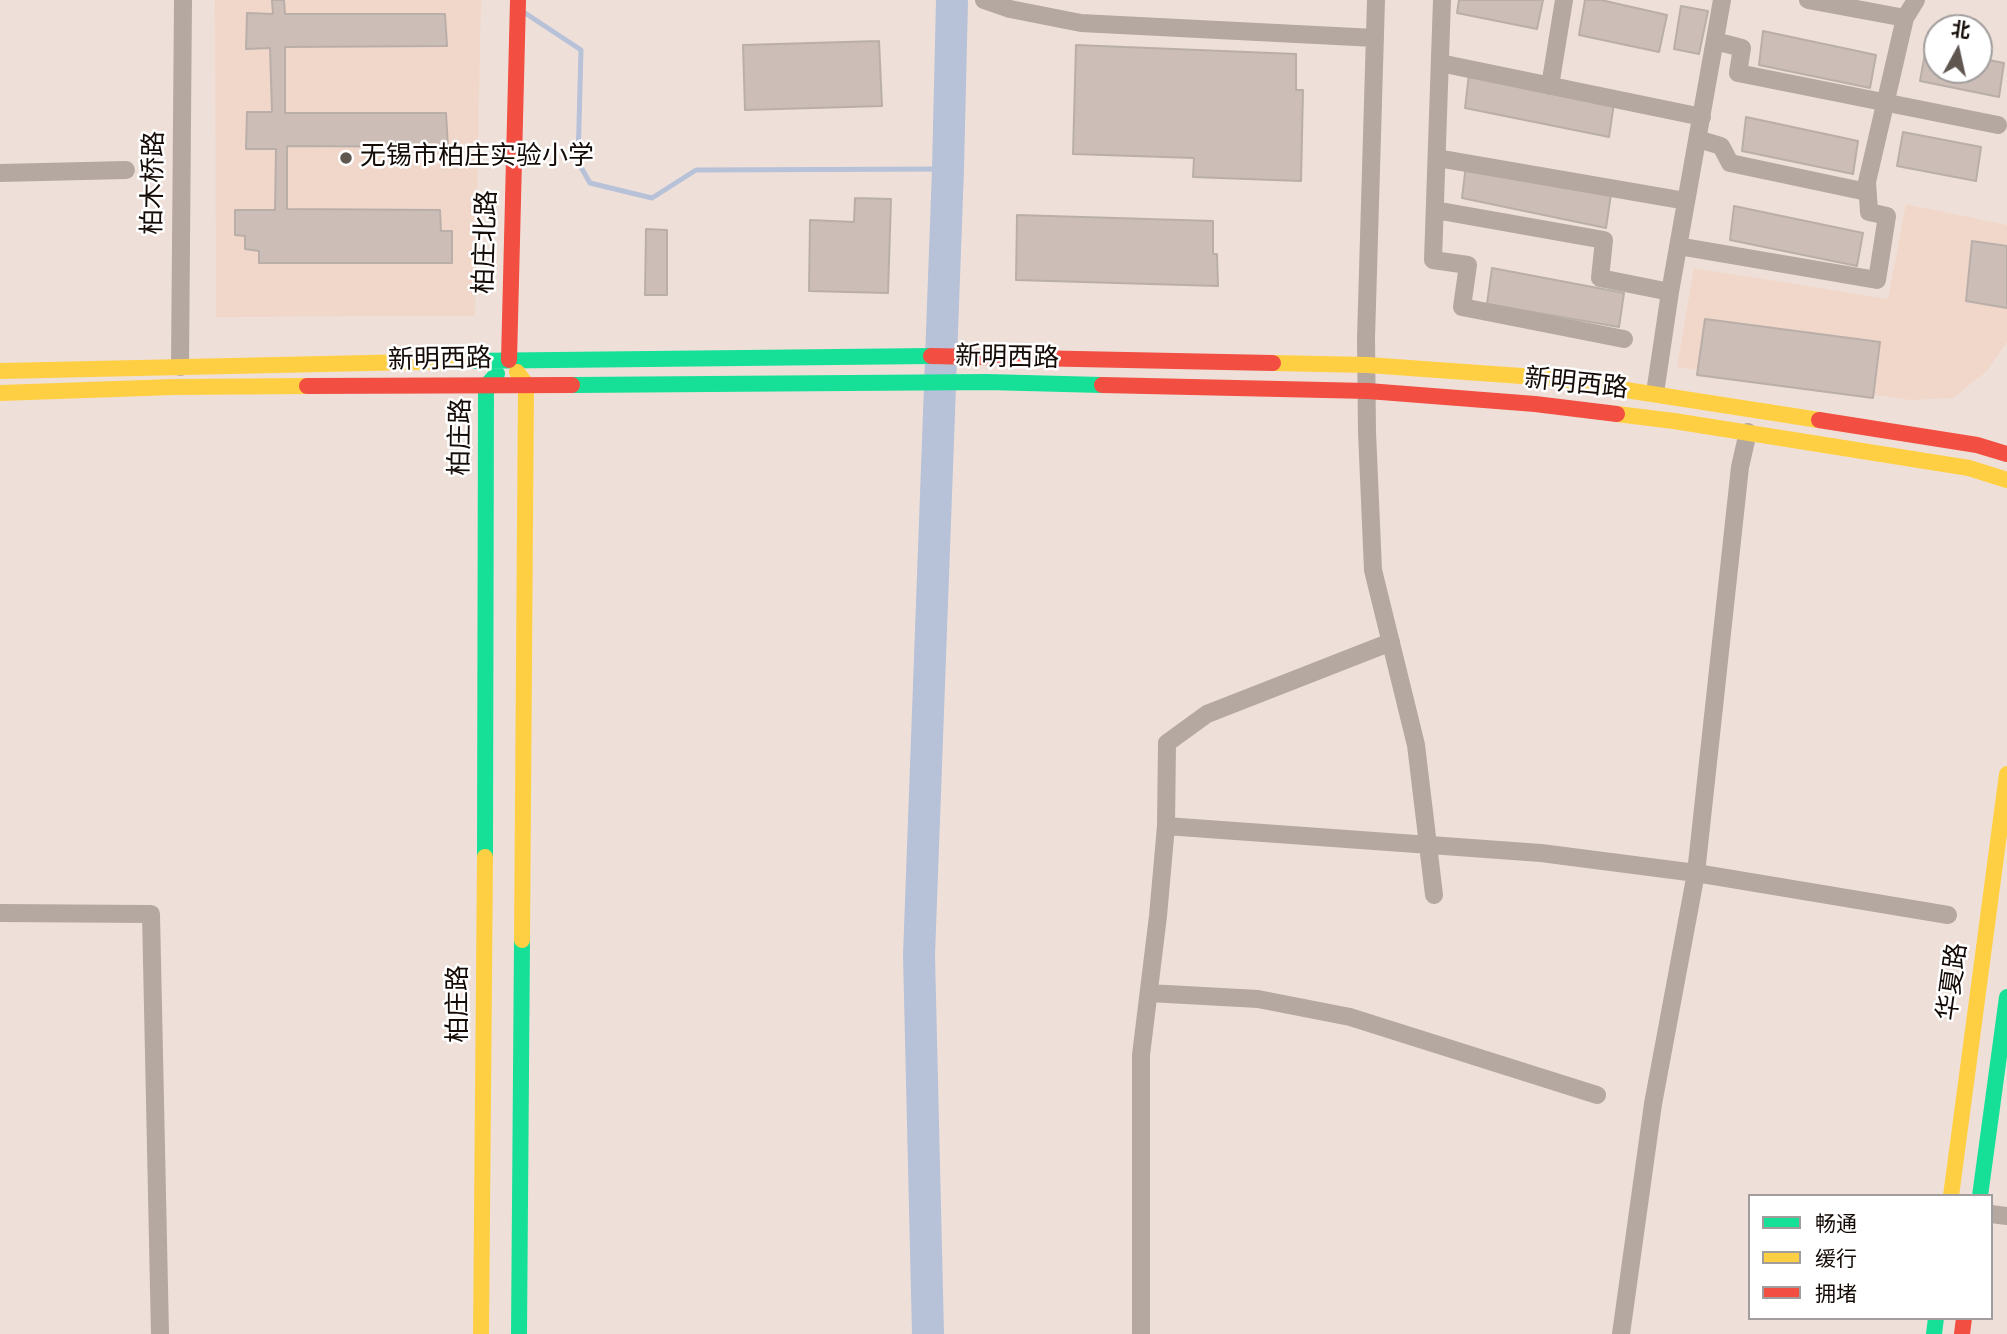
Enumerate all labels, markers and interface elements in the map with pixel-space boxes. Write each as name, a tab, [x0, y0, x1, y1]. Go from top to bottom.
north arrow	[1923, 14, 1993, 84]
text: 北	[1949, 15, 1972, 44]
street label: 柏木桥路	[138, 131, 172, 235]
place label: 无锡市柏庄实验小学	[360, 142, 594, 174]
marker: 无锡市柏庄实验小学	[338, 150, 354, 166]
street label: 柏庄北路	[470, 189, 504, 295]
street label: 新明西路	[955, 342, 1059, 376]
street label: 新明西路	[388, 344, 492, 378]
street label: 新明西路	[1523, 364, 1629, 406]
street label: 柏庄路	[446, 398, 478, 476]
street label: 华夏路	[1933, 941, 1975, 1023]
street label: 柏庄路	[444, 965, 476, 1043]
legend	[1748, 1194, 1993, 1320]
text: 畅通	[1815, 1209, 1857, 1239]
text: 缓行	[1815, 1244, 1857, 1274]
text: 拥堵	[1815, 1279, 1857, 1309]

